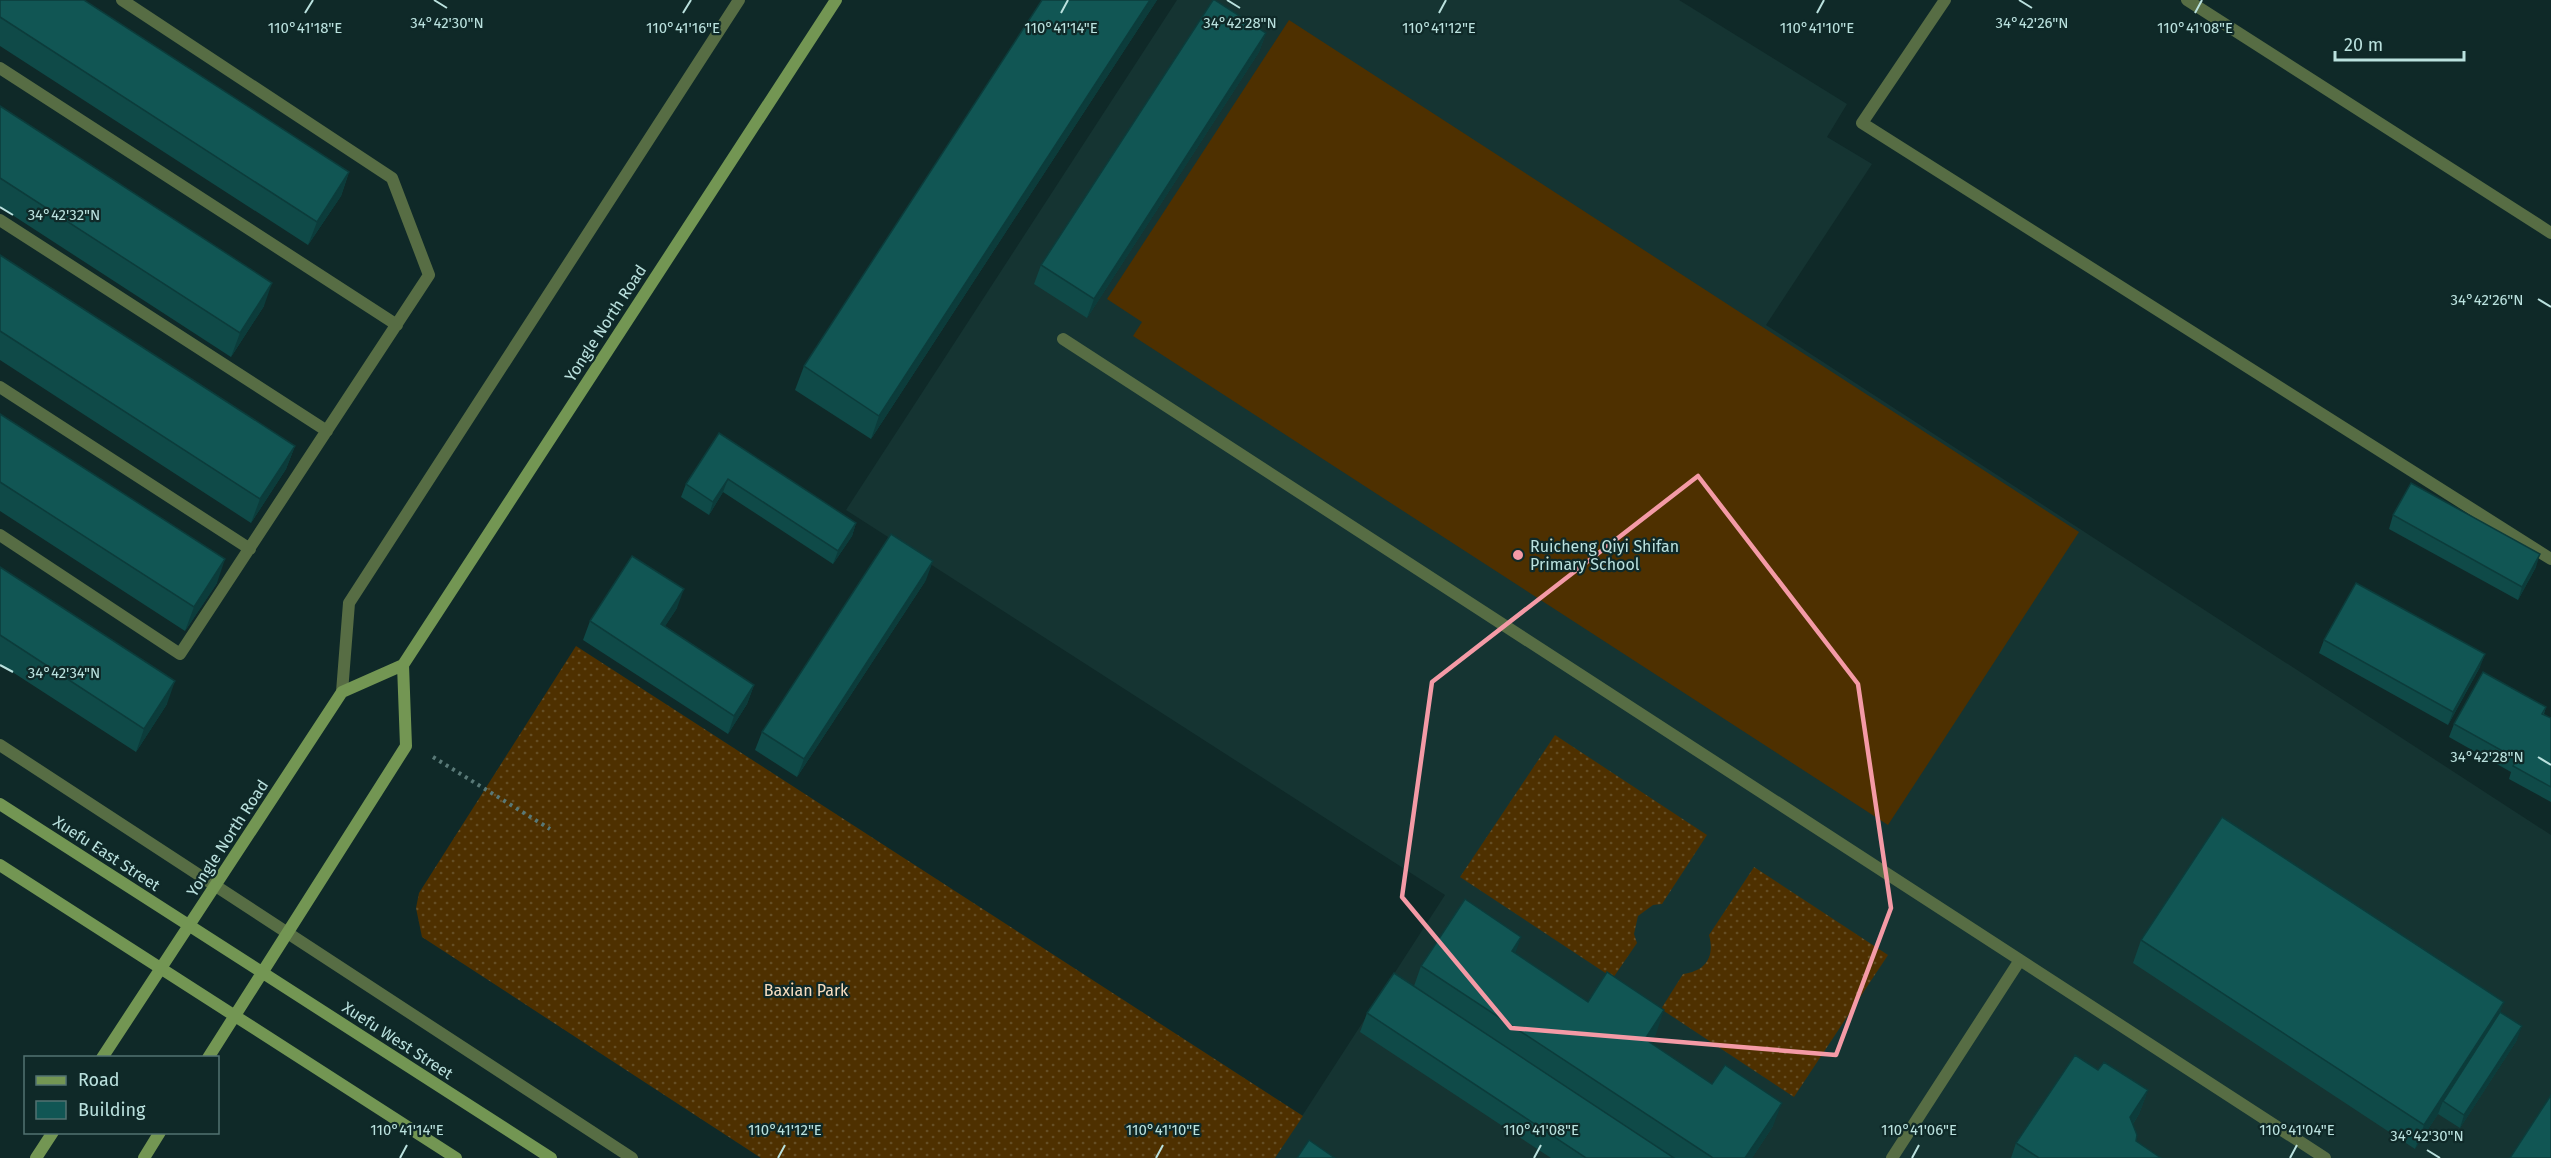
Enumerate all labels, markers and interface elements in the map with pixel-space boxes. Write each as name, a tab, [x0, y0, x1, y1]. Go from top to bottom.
text: 34°42'30"N	[410, 14, 484, 32]
text: 34°42'28"N	[1203, 14, 1277, 32]
text: 34°42'26"N	[1996, 14, 2068, 32]
text: 110°41'18"E	[268, 19, 342, 37]
text: 110°41'16"E	[646, 19, 720, 37]
text: 110°41'14"E	[1024, 19, 1098, 37]
text: 110°41'12"E	[1402, 19, 1476, 37]
text: 110°41'10"E	[1780, 19, 1854, 37]
text: 110°41'08"E	[2157, 19, 2233, 37]
scale bar	[2335, 24, 2464, 62]
text: 20 m	[2344, 34, 2383, 56]
text: 34°42'32"N	[28, 206, 100, 224]
street label: Yongle North Road	[561, 261, 650, 385]
text: 34°42'26"N	[2451, 291, 2523, 309]
place label: Ruicheng Qiyi Shifan Primary School	[1530, 537, 1679, 574]
marker: Ruicheng Qiyi Shifan Primary School	[1511, 548, 1525, 562]
text: 34°42'34"N	[28, 664, 100, 682]
text: 34°42'28"N	[2450, 748, 2524, 766]
street label: Yongle North Road	[183, 776, 272, 900]
street label: Xuefu East Street	[50, 812, 164, 895]
park label: Baxian Park	[764, 981, 849, 1000]
street label: Xuefu West Street	[339, 998, 457, 1083]
legend	[24, 1056, 219, 1134]
text: Road	[78, 1069, 120, 1091]
text: Building	[78, 1099, 146, 1121]
text: 110°41'14"E	[370, 1121, 444, 1139]
text: 110°41'12"E	[748, 1121, 822, 1139]
text: 110°41'10"E	[1126, 1121, 1200, 1139]
text: 110°41'08"E	[1503, 1121, 1579, 1139]
text: 110°41'06"E	[1881, 1121, 1957, 1139]
text: 110°41'04"E	[2259, 1121, 2335, 1139]
text: 34°42'30"N	[2390, 1127, 2464, 1145]

